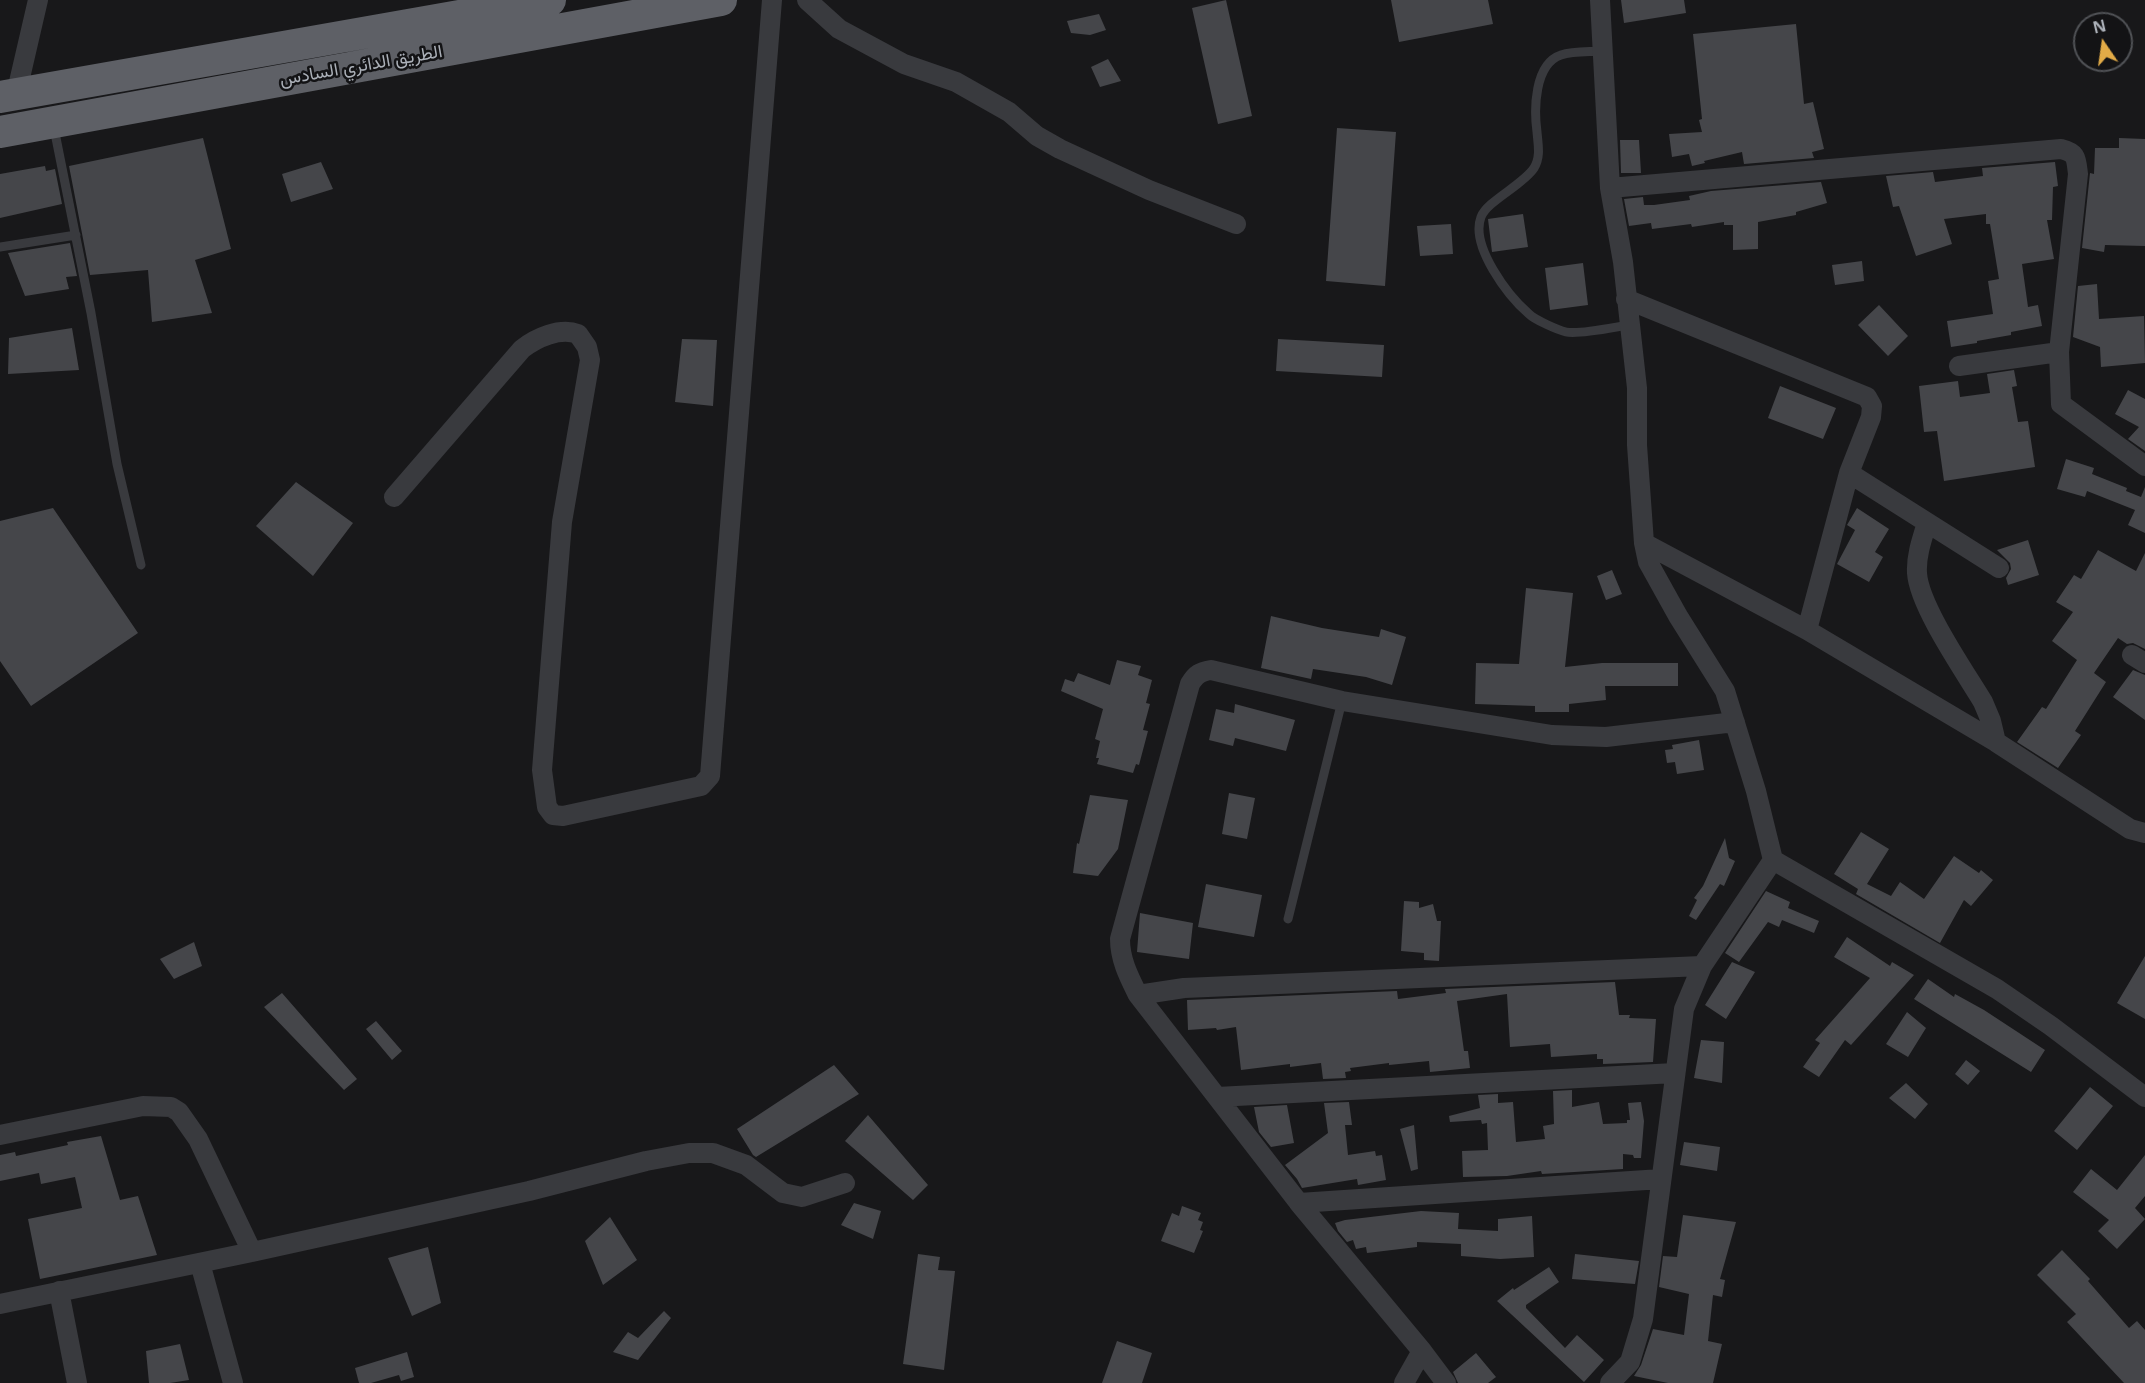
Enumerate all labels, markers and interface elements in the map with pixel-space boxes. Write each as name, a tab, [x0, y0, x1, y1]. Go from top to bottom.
north arrow	[2073, 12, 2133, 72]
text: N	[2091, 14, 2108, 39]
street label: الطريق الدائري السادس	[278, 41, 444, 91]

